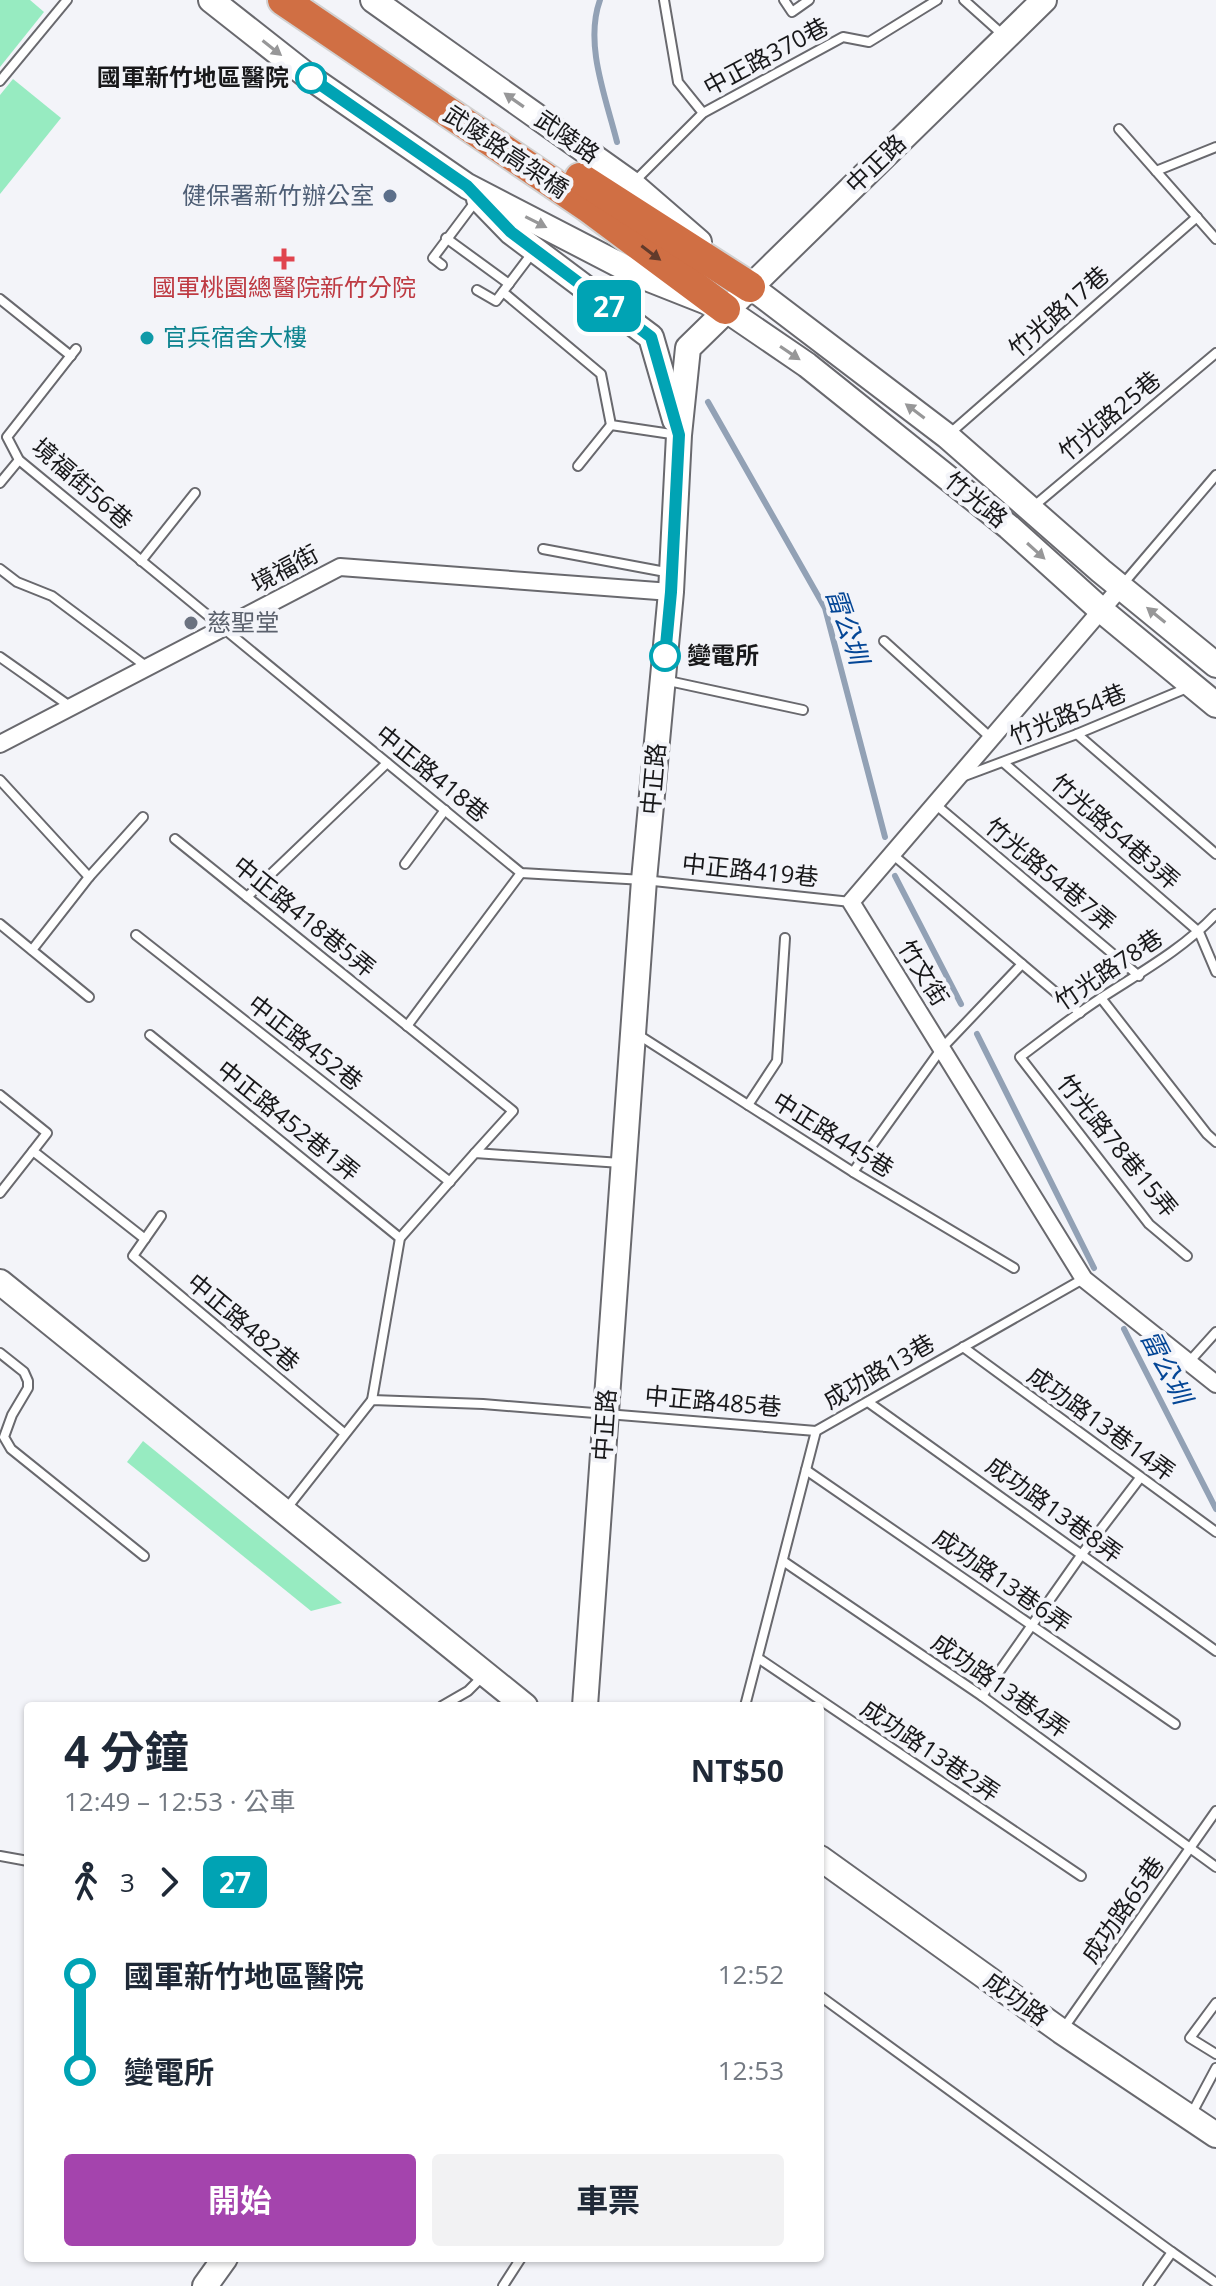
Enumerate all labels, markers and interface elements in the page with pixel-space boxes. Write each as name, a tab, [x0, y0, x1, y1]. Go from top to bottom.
street label: 中正路370巷	[697, 9, 834, 102]
one-way arrow	[262, 39, 282, 56]
place label: 國軍新竹地區醫院	[97, 60, 289, 93]
marker: 國軍新竹地區醫院	[296, 63, 326, 93]
one-way arrow	[503, 93, 524, 108]
street label: 武陵路高架橋	[438, 97, 576, 205]
street label: 武陵路	[529, 102, 607, 170]
street label: 中正路	[838, 126, 912, 200]
place label: 健保署新竹辦公室	[182, 178, 374, 211]
marker: 健保署新竹辦公室	[381, 187, 399, 205]
one-way arrow	[525, 215, 548, 228]
one-way arrow	[641, 245, 662, 260]
marker: 國軍桃園總醫院新竹分院	[273, 248, 295, 270]
street label: 竹光路17巷	[1001, 258, 1115, 364]
place label: 國軍桃園總醫院新竹分院	[152, 270, 416, 303]
line badge: 27	[573, 280, 645, 332]
text: 27	[593, 287, 625, 325]
place label: 官兵宿舍大樓	[163, 320, 307, 353]
marker: 官兵宿舍大樓	[138, 329, 156, 347]
one-way arrow	[779, 345, 800, 360]
street label: 竹光路25巷	[1051, 363, 1167, 467]
one-way arrow	[904, 404, 925, 420]
street label: 境福街56巷	[26, 430, 140, 536]
street label: 竹光路	[939, 463, 1015, 534]
street label: 境福街	[245, 536, 324, 599]
one-way arrow	[1025, 542, 1045, 559]
water label: 雷公圳	[818, 583, 879, 672]
place label: 慈聖堂	[207, 605, 279, 638]
one-way arrow	[1145, 607, 1166, 624]
marker: 慈聖堂	[182, 614, 200, 632]
place label: 變電所	[687, 638, 759, 671]
marker: 變電所	[650, 641, 680, 671]
street label: 竹光路54巷	[1004, 675, 1131, 752]
street label: 中正路418巷	[369, 717, 497, 829]
street label: 中正路	[633, 742, 672, 816]
street label: 竹光路54巷3弄	[1044, 766, 1188, 896]
street label: 竹光路54巷7弄	[979, 809, 1123, 938]
street label: 中正路419巷	[680, 846, 820, 893]
street label: 中正路418巷5弄	[227, 848, 383, 984]
street label: 竹光路78巷	[1048, 921, 1169, 1017]
street label: 竹文街	[891, 933, 957, 1011]
street label: 中正路452巷	[242, 987, 370, 1097]
street label: 中正路452巷1弄	[211, 1052, 367, 1188]
street label: 竹光路78巷15弄	[1050, 1067, 1186, 1223]
street label: 中正路445巷	[767, 1083, 901, 1184]
street label: 中正路482巷	[181, 1265, 307, 1379]
water label: 雷公圳	[1133, 1324, 1202, 1413]
street label: 成功路13巷	[817, 1326, 940, 1416]
street label: 成功路13巷14弄	[1021, 1358, 1182, 1488]
street label: 中正路485巷	[643, 1378, 783, 1423]
street label: 中正路	[585, 1388, 622, 1462]
street label: 成功路13巷8弄	[980, 1448, 1130, 1570]
street label: 成功路13巷6弄	[927, 1520, 1078, 1640]
street label: 成功路13巷4弄	[925, 1625, 1076, 1745]
street label: 成功路13巷2弄	[855, 1691, 1007, 1808]
text: 4 分鐘	[64, 1721, 189, 1781]
text: NT$50	[691, 1750, 784, 1791]
text: 12:49 – 12:53 · 公車	[64, 1783, 295, 1819]
street label: 成功路65巷	[1073, 1849, 1171, 1969]
icon: walk	[64, 1860, 108, 1904]
icon: forward	[147, 1860, 191, 1904]
text: 27	[219, 1863, 251, 1901]
text: 3	[120, 1864, 135, 1900]
text: 國軍新竹地區醫院	[124, 1955, 364, 1996]
text: 12:52	[718, 1956, 784, 1992]
street label: 成功路	[978, 1963, 1056, 2032]
text: 變電所	[124, 2051, 214, 2092]
text: 12:53	[718, 2052, 784, 2088]
button: 開始	[64, 2154, 416, 2246]
button: 車票	[432, 2154, 784, 2246]

